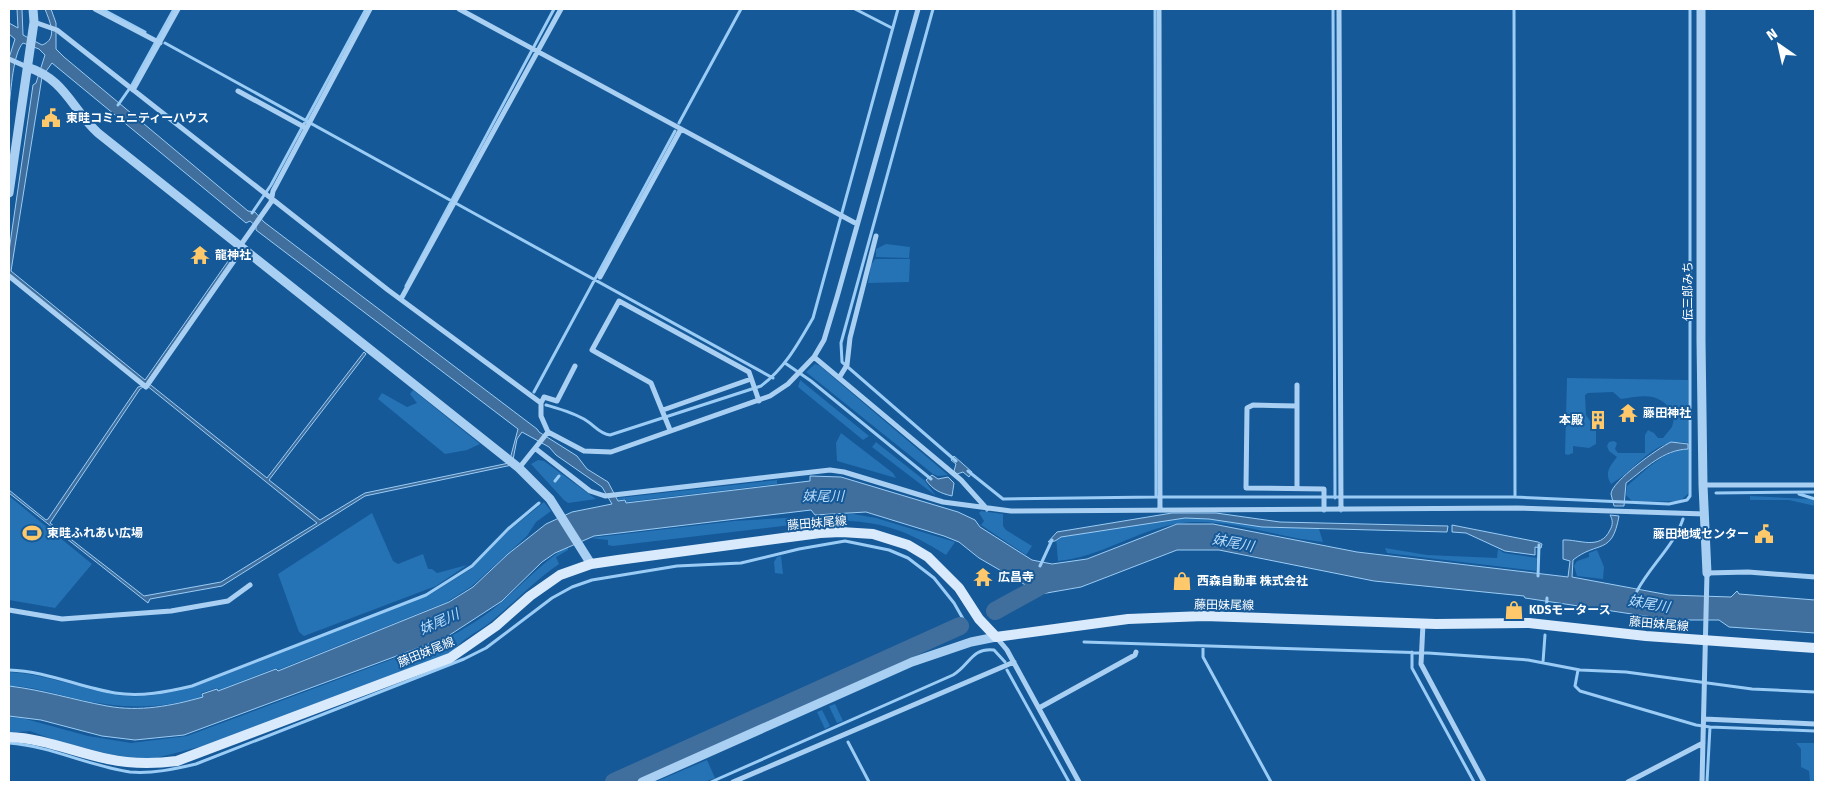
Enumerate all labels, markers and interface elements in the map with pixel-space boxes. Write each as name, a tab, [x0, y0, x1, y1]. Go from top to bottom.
north arrow	[1754, 20, 1804, 70]
text: N	[1763, 25, 1781, 44]
public building icon: 東畦コミュニティーハウス	[40, 107, 62, 129]
place label: 東畦コミュニティーハウス	[66, 111, 209, 125]
temple icon: 龍神社	[189, 244, 211, 266]
place label: 龍神社	[215, 248, 251, 262]
street label: 伝三郎みち	[1681, 261, 1695, 321]
temple icon: 藤田神社	[1617, 402, 1639, 424]
place label: 藤田神社	[1643, 406, 1691, 420]
building icon: 本殿	[1587, 409, 1609, 431]
place label: 本殿	[1559, 413, 1583, 427]
water label: 妹尾川	[802, 488, 846, 505]
street label: 藤田妹尾線	[786, 513, 848, 533]
sports icon: 東畦ふれあい広場	[21, 522, 43, 544]
public building icon: 藤田地域センター	[1753, 523, 1775, 545]
place label: 東畦ふれあい広場	[47, 526, 143, 540]
place label: 藤田地域センター	[1653, 527, 1749, 541]
water label: 妹尾川	[1211, 531, 1257, 556]
temple icon: 広昌寺	[972, 566, 994, 588]
place label: 広昌寺	[998, 570, 1034, 584]
shop icon: 西森自動車 株式会社	[1171, 570, 1193, 592]
place label: 西森自動車 株式会社	[1197, 574, 1308, 588]
water label: 妹尾川	[1627, 592, 1673, 616]
street label: 藤田妹尾線	[1194, 597, 1254, 613]
shop icon: KDSモータース	[1503, 599, 1525, 621]
place label: KDSモータース	[1529, 603, 1611, 617]
water label: 妹尾川	[416, 605, 463, 638]
street label: 藤田妹尾線	[1628, 614, 1690, 634]
street label: 藤田妹尾線	[396, 634, 456, 670]

